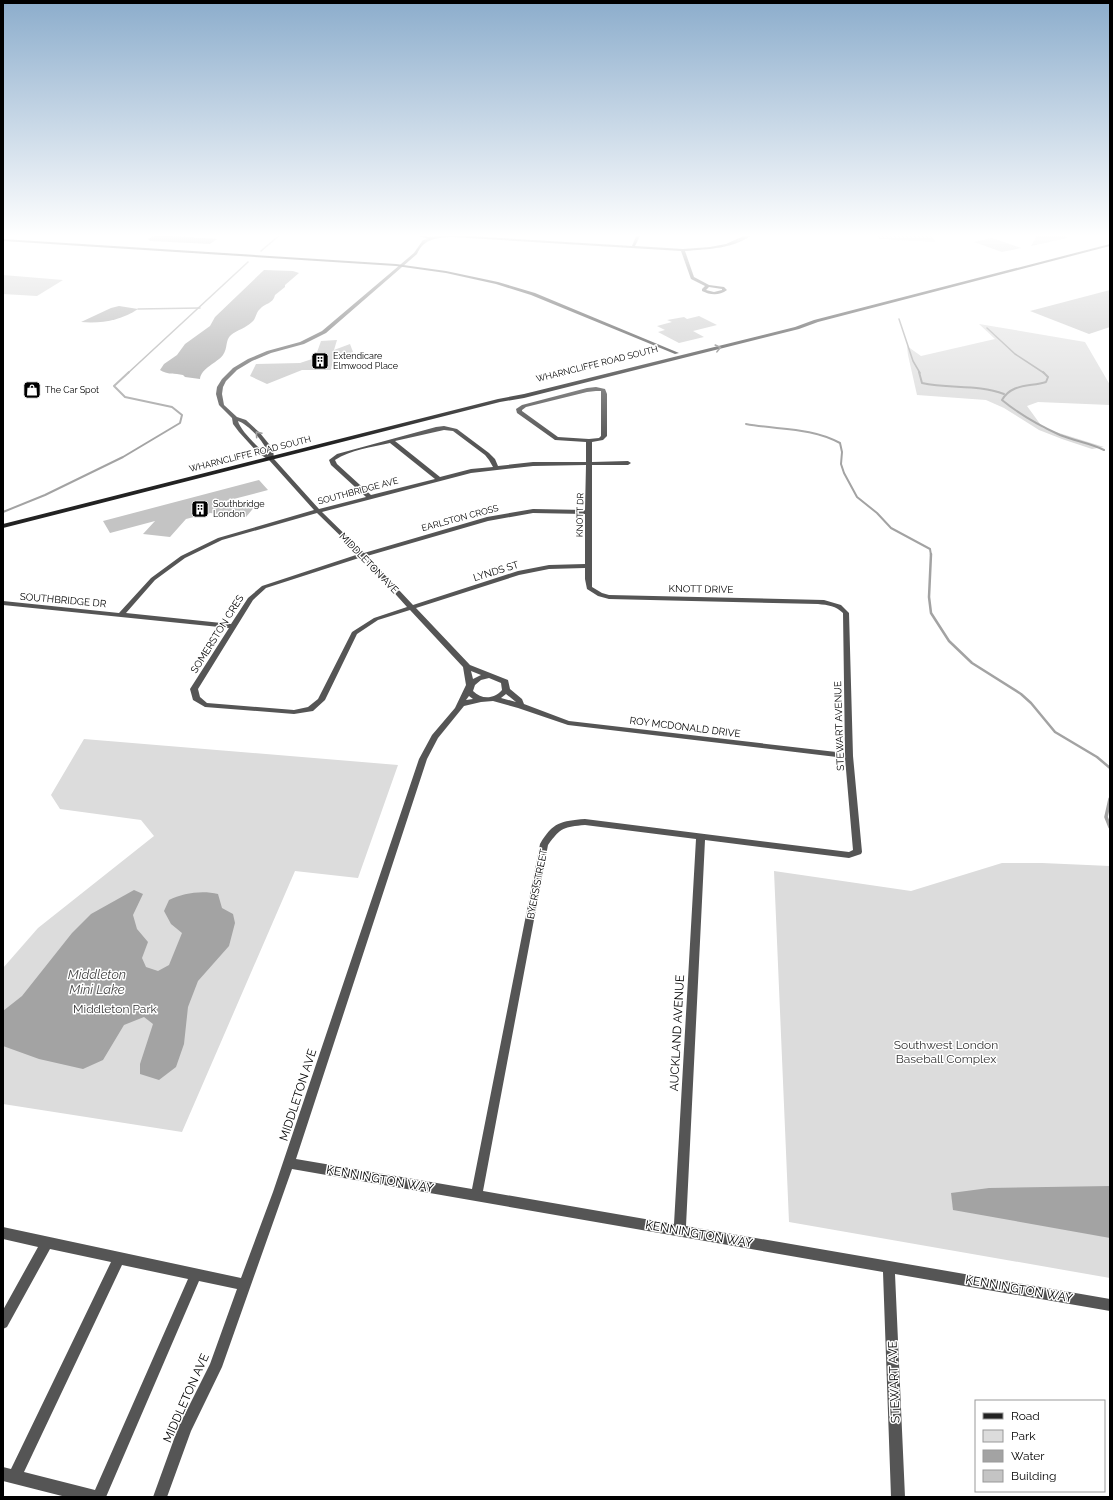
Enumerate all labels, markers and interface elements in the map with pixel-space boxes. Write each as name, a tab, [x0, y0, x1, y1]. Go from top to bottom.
street label: WHARNCLIFFE ROAD SOUTH	[535, 344, 659, 384]
one-way arrow	[714, 344, 721, 353]
building icon: Extendicare Elmwood Place	[310, 351, 330, 371]
place label: Extendicare Elmwood Place	[333, 351, 399, 371]
shop icon: The Car Spot	[22, 380, 42, 400]
place label: The Car Spot	[45, 385, 99, 395]
one-way arrow	[256, 432, 263, 439]
street label: WHARNCLIFFE ROAD SOUTH	[188, 434, 312, 474]
street label: SOUTHBRIDGE AVE	[317, 475, 400, 507]
street label: KNOTT DR	[575, 493, 585, 537]
building icon: Southbridge London	[190, 499, 210, 519]
place label: Southbridge London	[213, 499, 265, 519]
street label: EARLSTON CROSS	[420, 503, 500, 533]
street label: MIDDLETON AVE	[337, 530, 401, 596]
street label: LYNDS ST	[472, 559, 520, 583]
street label: KNOTT DRIVE	[668, 583, 734, 595]
street label: SOUTHBRIDGE DR	[19, 591, 107, 609]
street label: SOMERSTON CRES	[188, 593, 246, 675]
street label: STEWART AVENUE	[832, 681, 846, 771]
street label: ROY MCDONALD DRIVE	[629, 715, 741, 739]
street label: BYERS STREET	[525, 848, 549, 920]
water label: Middleton Mini Lake	[68, 967, 126, 997]
street label: AUCKLAND AVENUE	[667, 974, 687, 1092]
park label: Middleton Park	[73, 1002, 158, 1016]
park label: Southwest London Baseball Complex	[894, 1038, 998, 1066]
street label: MIDDLETON AVE	[277, 1047, 319, 1143]
street label: KENNINGTON WAY	[325, 1163, 435, 1195]
street label: KENNINGTON WAY	[644, 1218, 754, 1250]
street label: KENNINGTON WAY	[964, 1273, 1074, 1305]
street label: STEWART AVE	[886, 1341, 902, 1423]
street label: MIDDLETON AVE	[160, 1351, 212, 1445]
legend	[975, 1400, 1105, 1492]
text: Road	[1011, 1409, 1040, 1423]
text: Park	[1011, 1429, 1036, 1443]
text: Water	[1011, 1449, 1045, 1463]
text: Building	[1011, 1469, 1057, 1483]

